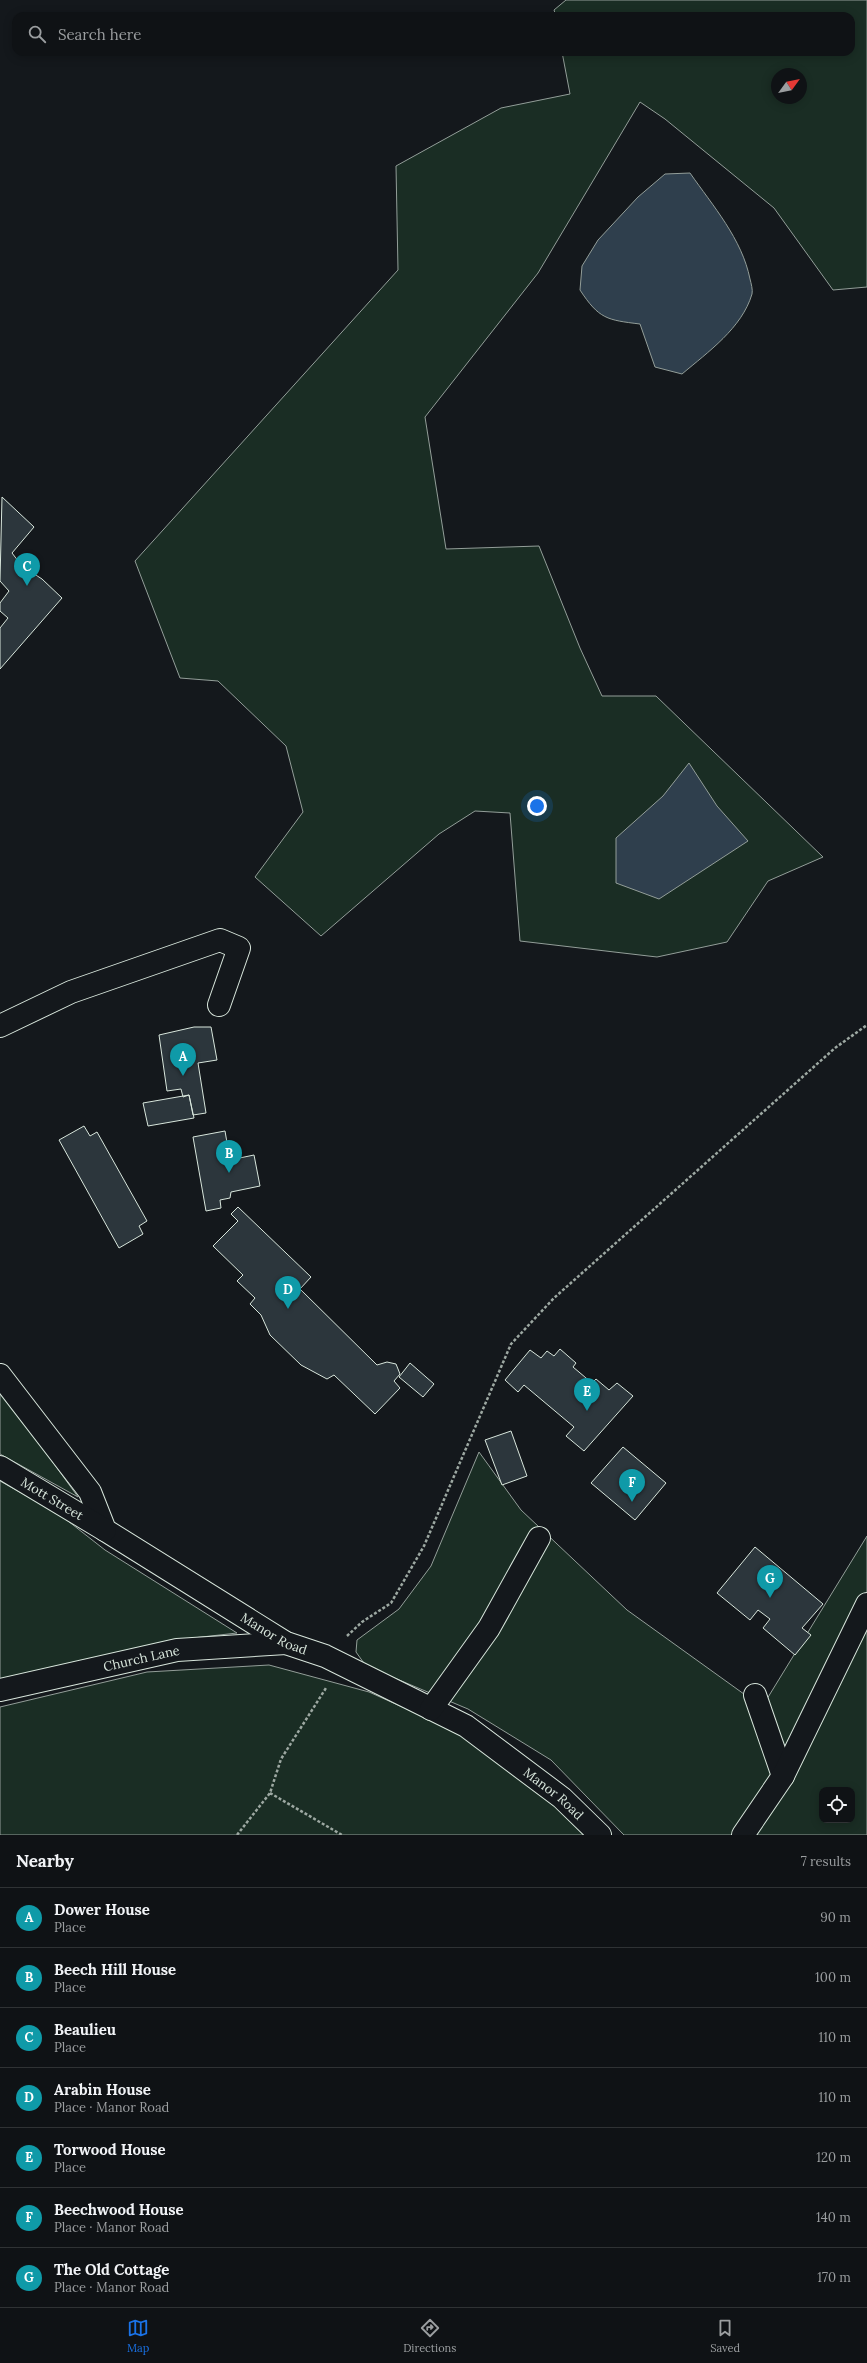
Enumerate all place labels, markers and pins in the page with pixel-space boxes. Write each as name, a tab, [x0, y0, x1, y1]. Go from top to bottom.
pin: C	[14, 553, 40, 586]
pin: A	[170, 1043, 196, 1076]
pin: B	[216, 1140, 242, 1173]
pin: D	[275, 1276, 301, 1309]
pin: E	[574, 1378, 600, 1411]
pin: F	[619, 1469, 645, 1502]
pin: G	[757, 1565, 783, 1598]

